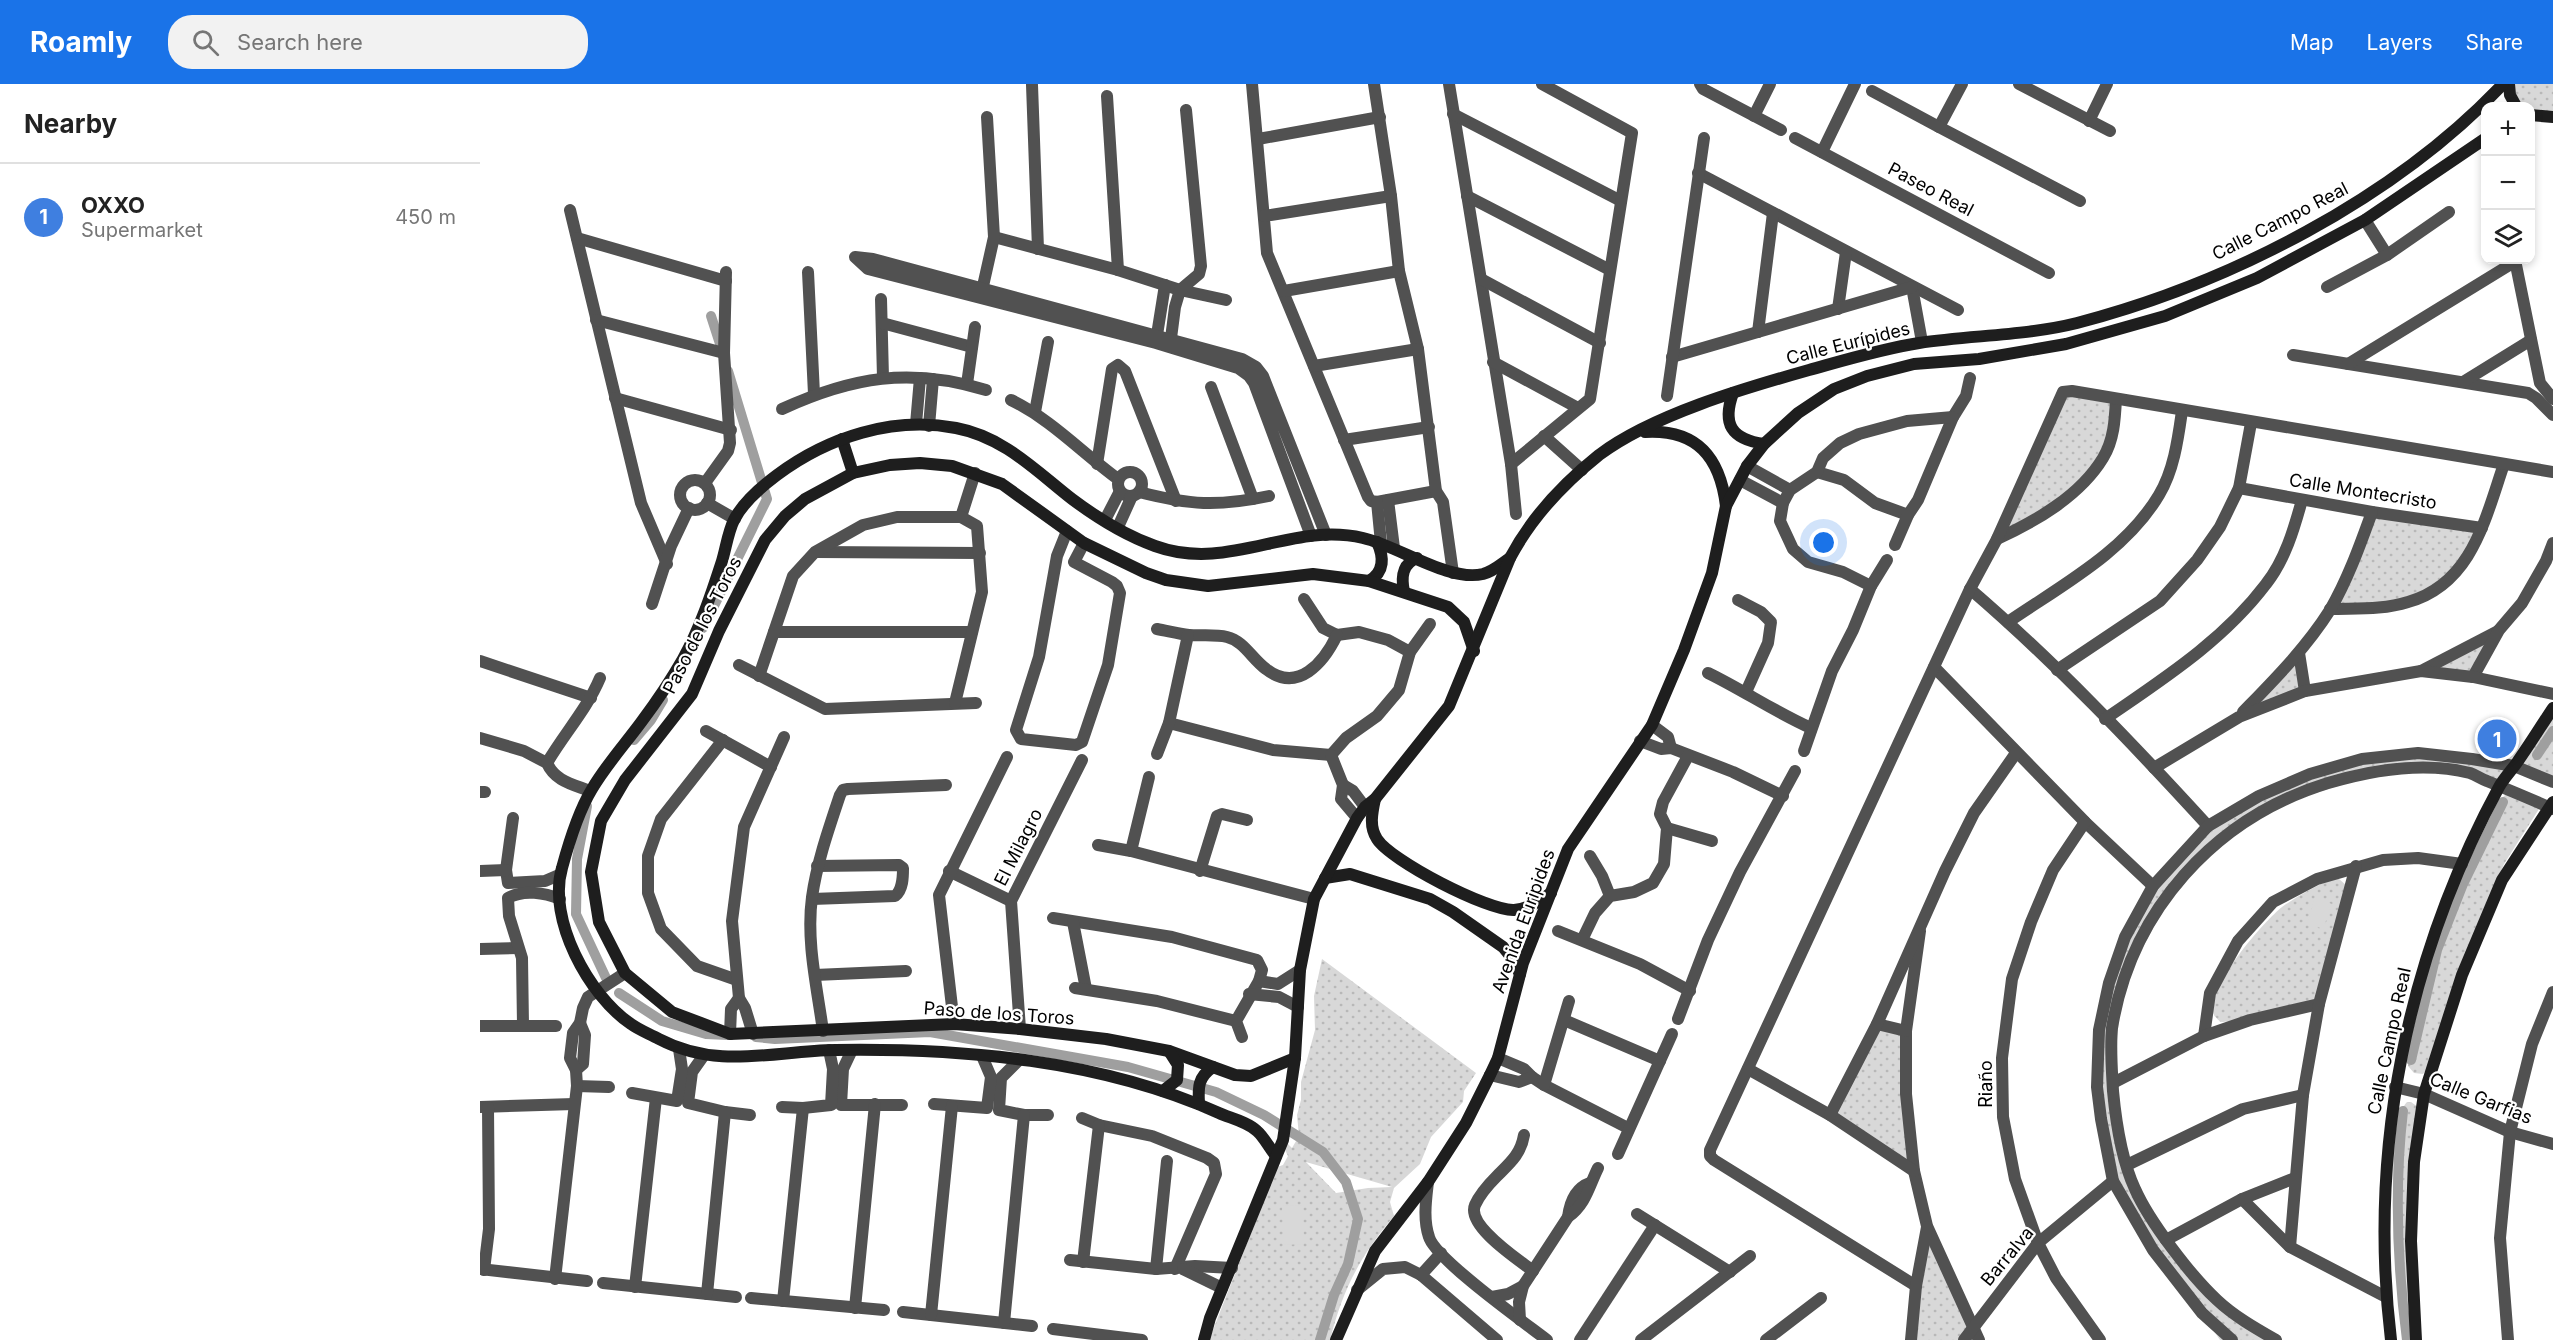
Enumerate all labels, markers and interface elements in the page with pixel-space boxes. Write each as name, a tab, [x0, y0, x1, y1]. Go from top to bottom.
search box	[168, 15, 588, 69]
text: Roamly	[30, 25, 132, 59]
icon: search	[189, 26, 222, 59]
text: Search here	[237, 29, 363, 55]
text: Map	[2290, 30, 2334, 55]
text: Layers	[2367, 30, 2433, 55]
text: Share	[2466, 30, 2523, 55]
map controls	[2481, 102, 2535, 264]
button: +	[2481, 102, 2535, 156]
text: Nearby	[24, 108, 117, 139]
button: −	[2481, 156, 2535, 210]
street label: Paseo Real	[1885, 158, 1977, 220]
street label: Calle Campo Real	[2208, 178, 2352, 264]
text: OXXO	[81, 192, 145, 218]
text: 1	[39, 205, 48, 229]
text: 450 m	[395, 205, 456, 229]
button: layers	[2481, 210, 2535, 264]
text: Supermarket	[81, 218, 203, 242]
street label: Calle Eurípides	[1784, 317, 1912, 369]
street label: Calle Montecristo	[2288, 469, 2438, 513]
your location	[1809, 528, 1838, 557]
street label: Paso de los Toros	[658, 553, 746, 697]
pin: 1	[2478, 716, 2516, 762]
street label: El Milagro	[990, 805, 1046, 889]
street label: Avenida Euripides	[1487, 846, 1559, 996]
street label: Calle Campo Real	[2363, 966, 2415, 1116]
street label: Paso de los Toros	[923, 997, 1075, 1029]
street label: Riaño	[1975, 1060, 1996, 1108]
street label: Calle Garfias	[2427, 1068, 2535, 1128]
street label: Barralva	[1976, 1222, 2038, 1290]

